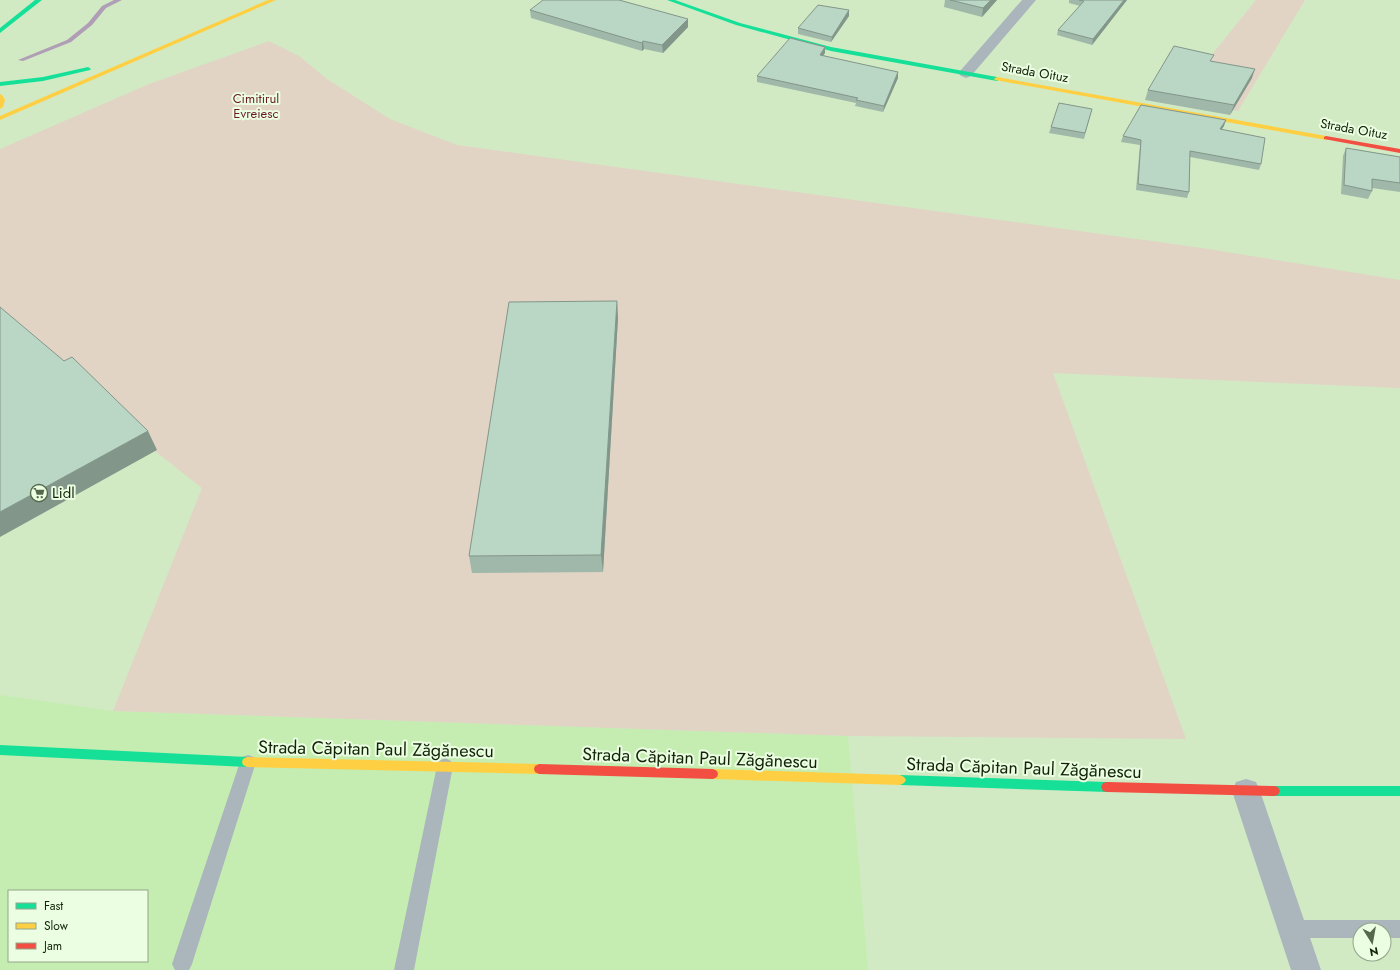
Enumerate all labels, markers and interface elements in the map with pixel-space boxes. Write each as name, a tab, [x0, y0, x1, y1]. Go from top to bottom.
street label: Strada Oituz	[1000, 57, 1070, 87]
park label: Cimitirul Evreiesc	[233, 89, 279, 123]
street label: Strada Oituz	[1319, 114, 1389, 144]
place label: Lidl	[52, 482, 75, 504]
supermarket icon: Lidl	[29, 483, 49, 503]
street label: Strada Căpitan Paul Zăgănescu	[258, 734, 494, 764]
street label: Strada Căpitan Paul Zăgănescu	[582, 741, 818, 775]
street label: Strada Căpitan Paul Zăgănescu	[906, 751, 1142, 785]
legend	[8, 890, 148, 962]
text: Fast	[44, 897, 63, 915]
text: Slow	[44, 917, 69, 935]
north arrow	[1352, 922, 1392, 962]
text: Jam	[42, 937, 62, 955]
text: N	[1368, 943, 1380, 961]

